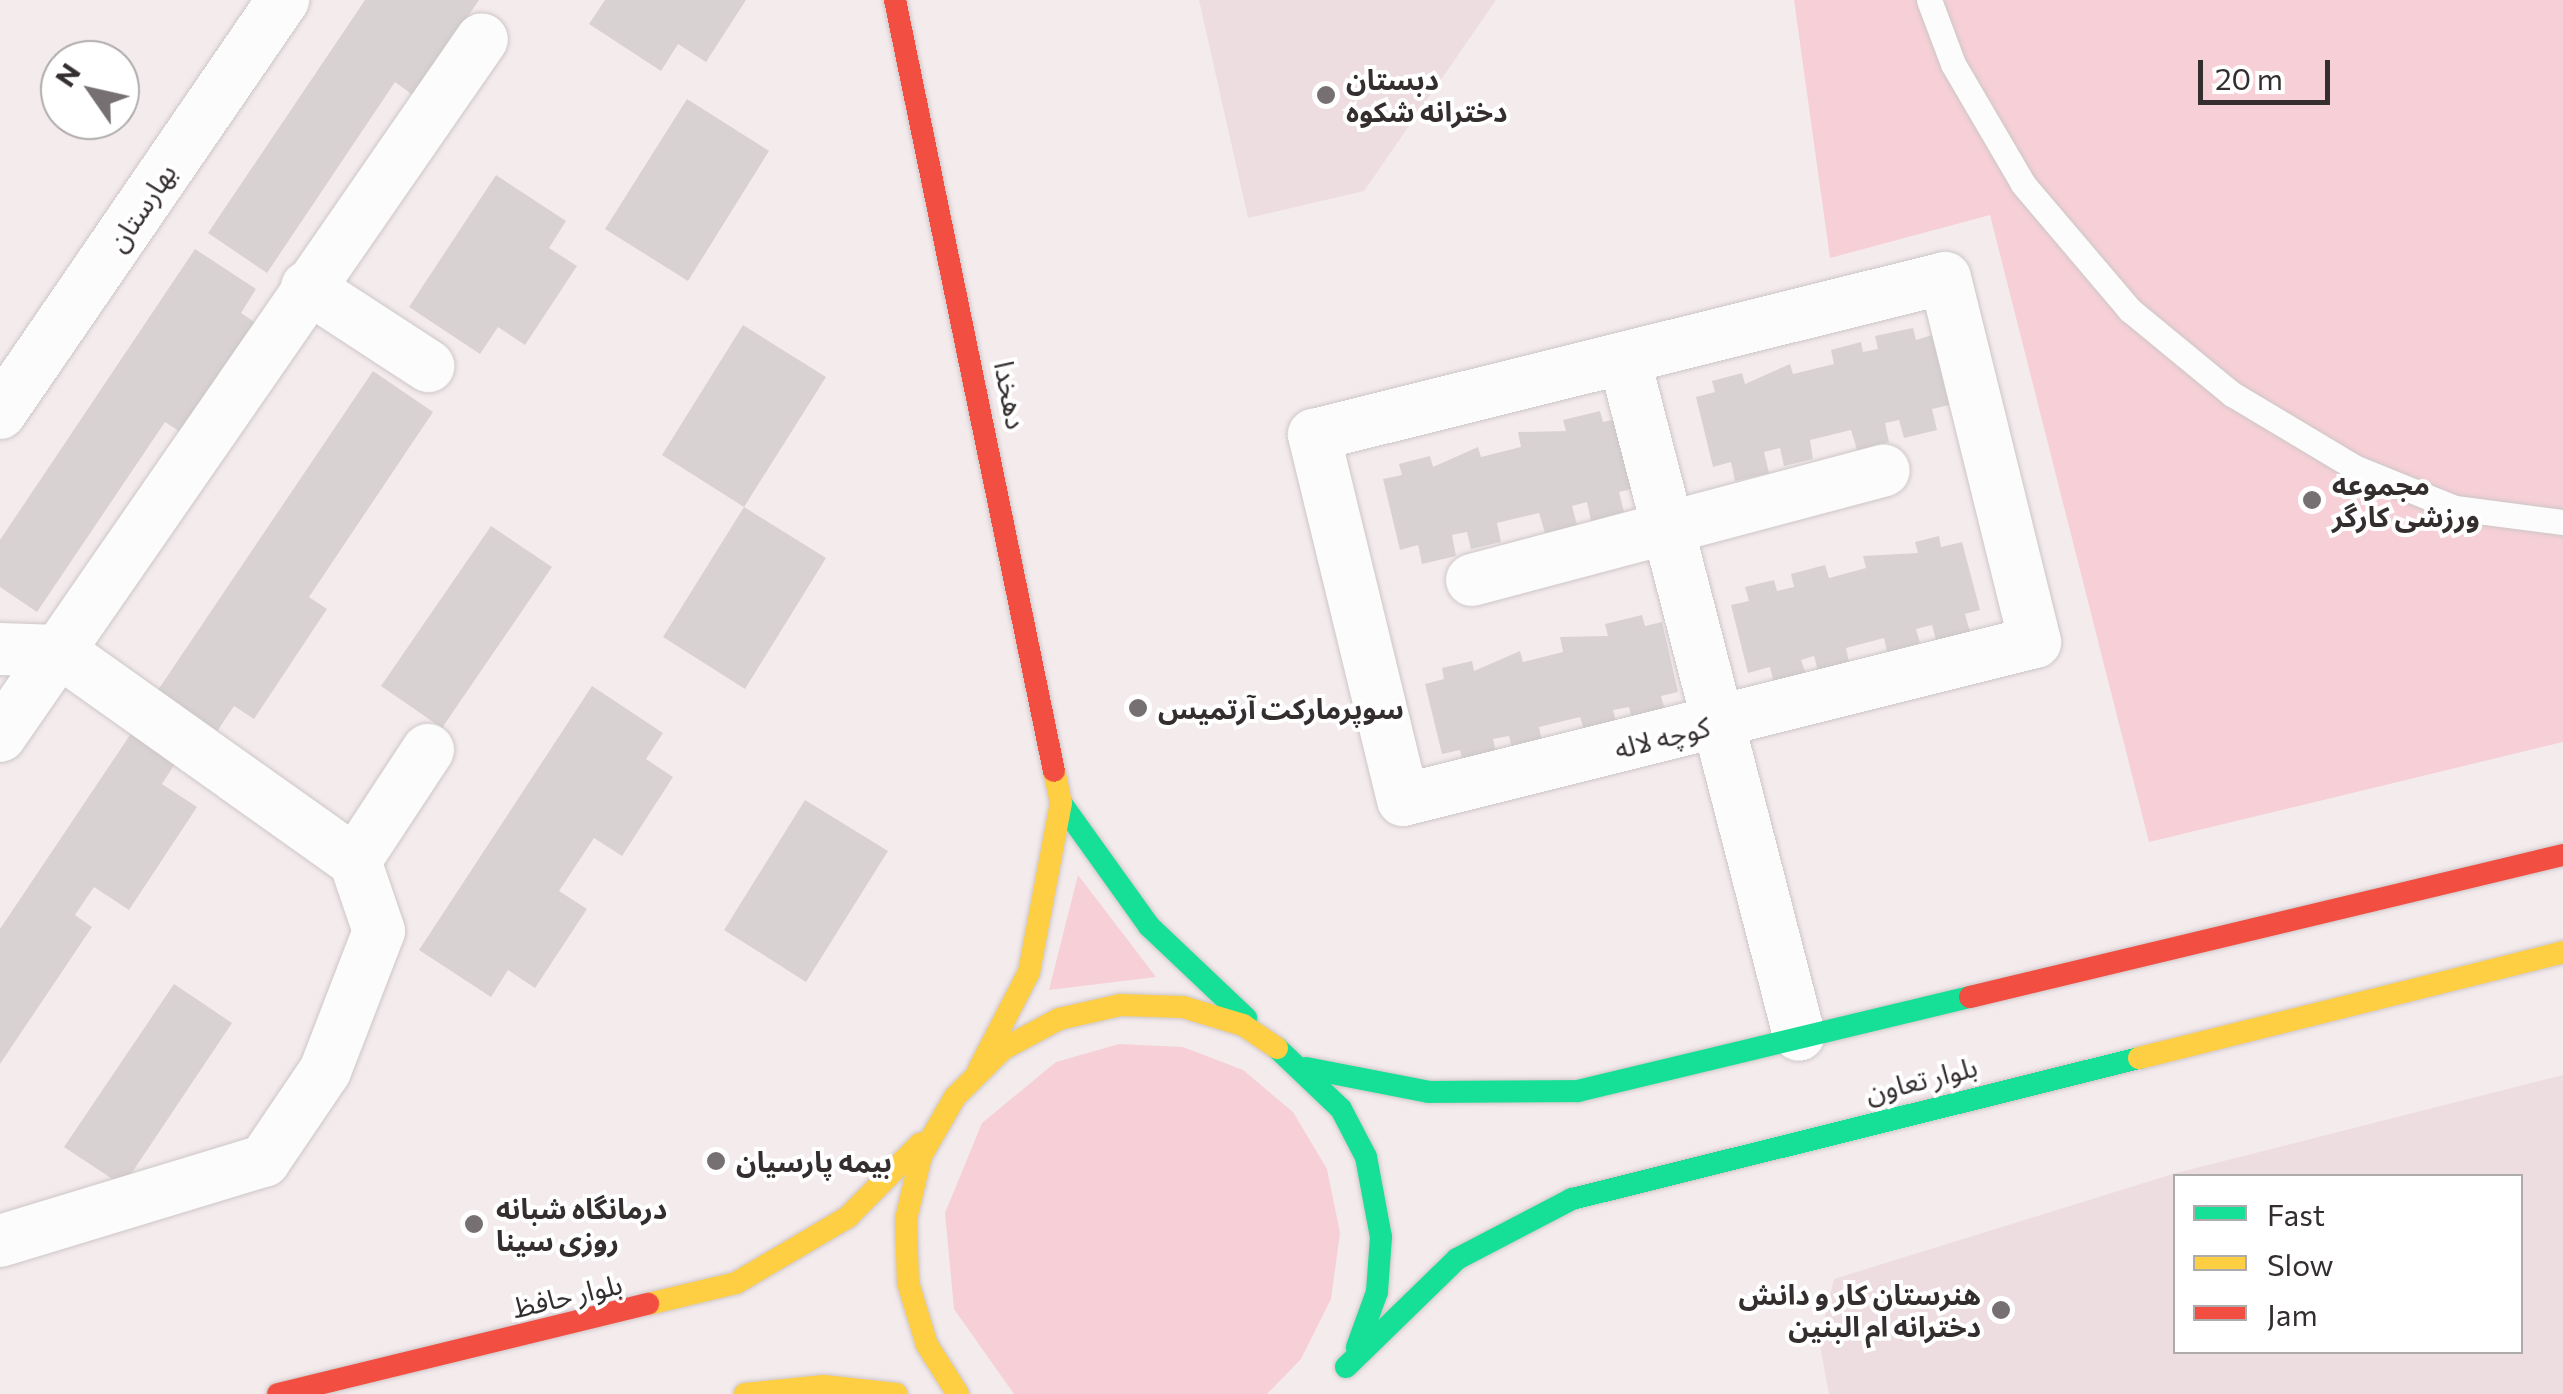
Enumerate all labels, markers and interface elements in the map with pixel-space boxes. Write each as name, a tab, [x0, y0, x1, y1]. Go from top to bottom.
north arrow	[40, 40, 140, 140]
scale bar	[2203, 40, 2336, 102]
text: N	[47, 56, 87, 93]
text: 20 m	[2215, 59, 2283, 96]
place label: دبستان دخترانه شکوه	[1346, 62, 1508, 128]
marker: دبستان دخترانه شکوه	[1315, 84, 1337, 106]
street label: بهارستان	[99, 157, 183, 257]
street label: دهخدا	[988, 358, 1034, 432]
place label: مجموعه ورزشی کارگر	[2332, 467, 2480, 533]
marker: مجموعه ورزشی کارگر	[2301, 489, 2323, 511]
place label: سوپرمارکت آرتمیس	[1158, 691, 1404, 725]
marker: سوپرمارکت آرتمیس	[1127, 697, 1149, 719]
street label: کوچه لاله	[1611, 709, 1713, 765]
street label: بلوار تعاون	[1862, 1049, 1980, 1109]
place label: بیمه پارسیان	[736, 1144, 892, 1178]
marker: بیمه پارسیان	[705, 1150, 727, 1172]
legend	[2173, 1174, 2523, 1354]
place label: درمانگاه شبانه روزی سینا	[496, 1191, 667, 1257]
text: Fast	[2267, 1195, 2325, 1232]
marker: درمانگاه شبانه روزی سینا	[461, 1211, 487, 1237]
text: Slow	[2267, 1245, 2334, 1282]
street label: بلوار حافظ	[509, 1266, 625, 1324]
place label: هنرستان کار و دانش دخترانه ام البنین	[1738, 1277, 1981, 1343]
text: Jam	[2267, 1295, 2318, 1332]
marker: هنرستان کار و دانش دخترانه ام البنین	[1990, 1299, 2012, 1321]

